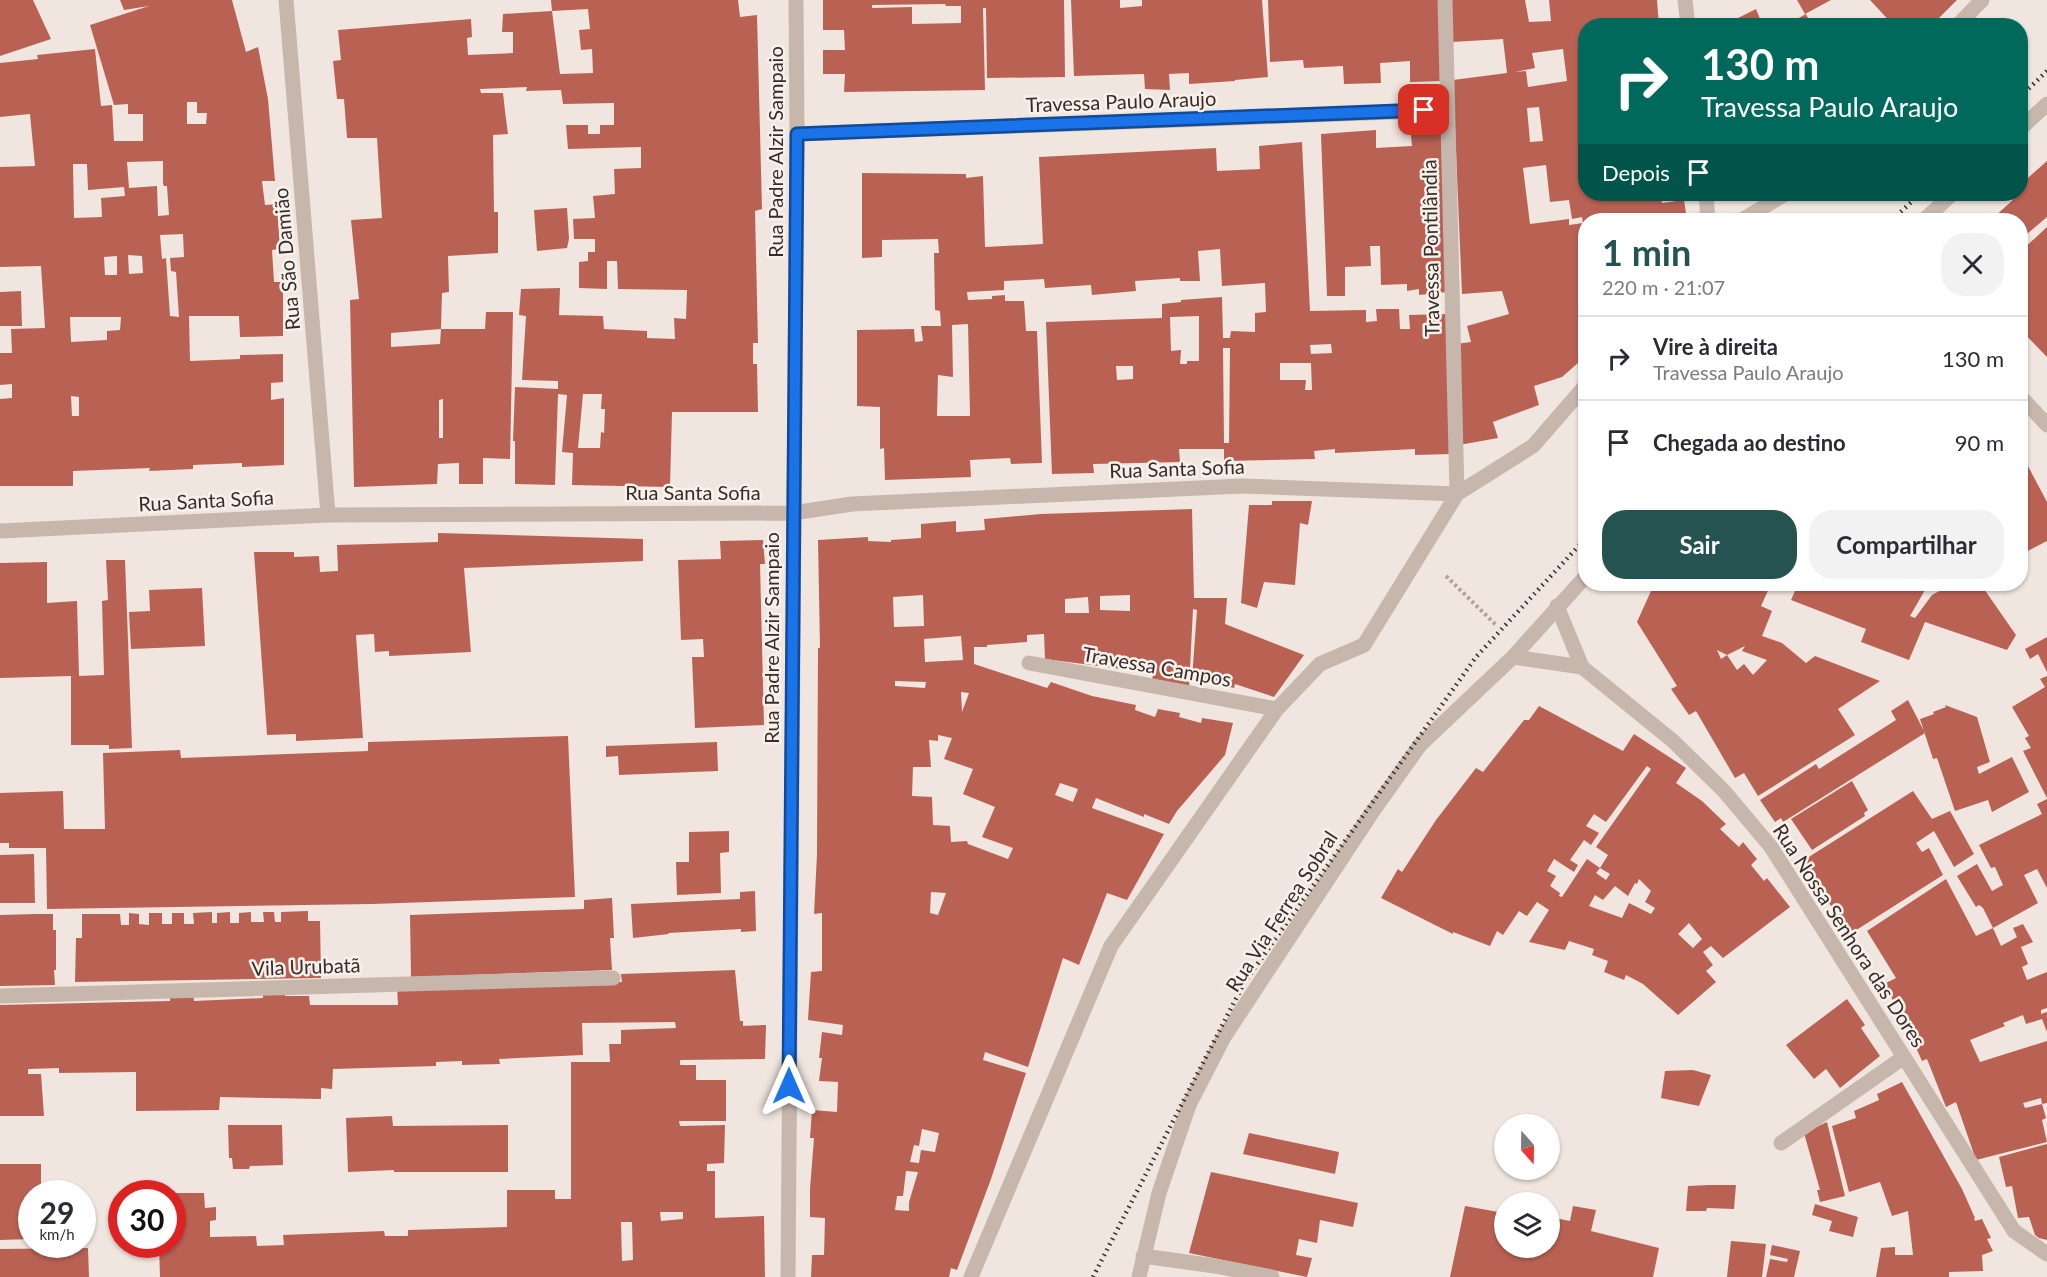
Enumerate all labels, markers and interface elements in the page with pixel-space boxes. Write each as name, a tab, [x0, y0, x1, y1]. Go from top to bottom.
text: 130 m	[1701, 39, 1819, 89]
icon: right	[1602, 42, 1680, 120]
street label: Rua Padre Alzir Sampaio	[763, 46, 787, 258]
pin	[1398, 84, 1449, 135]
street label: Travessa Paulo Araujo	[1025, 86, 1217, 116]
text: Travessa Paulo Araujo	[1701, 90, 1958, 123]
icon: arrive	[1407, 93, 1440, 126]
icon: arrive	[1682, 156, 1715, 189]
street label: Travessa Pontilândia	[1416, 159, 1444, 337]
text: Depois	[1602, 159, 1670, 186]
street label: Rua São Damião	[268, 187, 304, 331]
text: 1 min	[1602, 230, 1691, 274]
button: close	[1941, 233, 2004, 296]
text: 220 m · 21:07	[1602, 275, 1725, 299]
text: Vire à direita	[1653, 333, 1778, 360]
icon: right	[1602, 342, 1635, 375]
text: 130 m	[1942, 345, 2004, 372]
text: Travessa Paulo Araujo	[1653, 360, 1844, 384]
icon: arrive	[1602, 426, 1635, 459]
text: Chegada ao destino	[1653, 429, 1846, 456]
text: 90 m	[1955, 429, 2004, 456]
street label: Rua Santa Sofia	[1109, 454, 1245, 482]
street label: Rua Santa Sofia	[625, 480, 761, 504]
street label: Rua Santa Sofia	[138, 484, 274, 516]
button: Sair	[1602, 510, 1797, 579]
button: Compartilhar	[1809, 510, 2004, 579]
street label: Rua Padre Alzir Sampaio	[759, 532, 783, 744]
street label: Travessa Campos	[1081, 641, 1233, 691]
street label: Rua Nossa Senhora das Dores	[1769, 819, 1931, 1051]
street label: Rua Via Ferrea Sobral	[1220, 826, 1342, 996]
street label: Vila Urubatã	[251, 952, 361, 980]
position arrow	[757, 1054, 821, 1118]
north arrow	[1494, 1114, 1560, 1180]
map controls	[1494, 1114, 1560, 1258]
speed limit sign: 30	[108, 1180, 186, 1258]
button: layers	[1494, 1192, 1560, 1258]
text: 29	[40, 1194, 74, 1230]
text: km/h	[39, 1225, 75, 1243]

